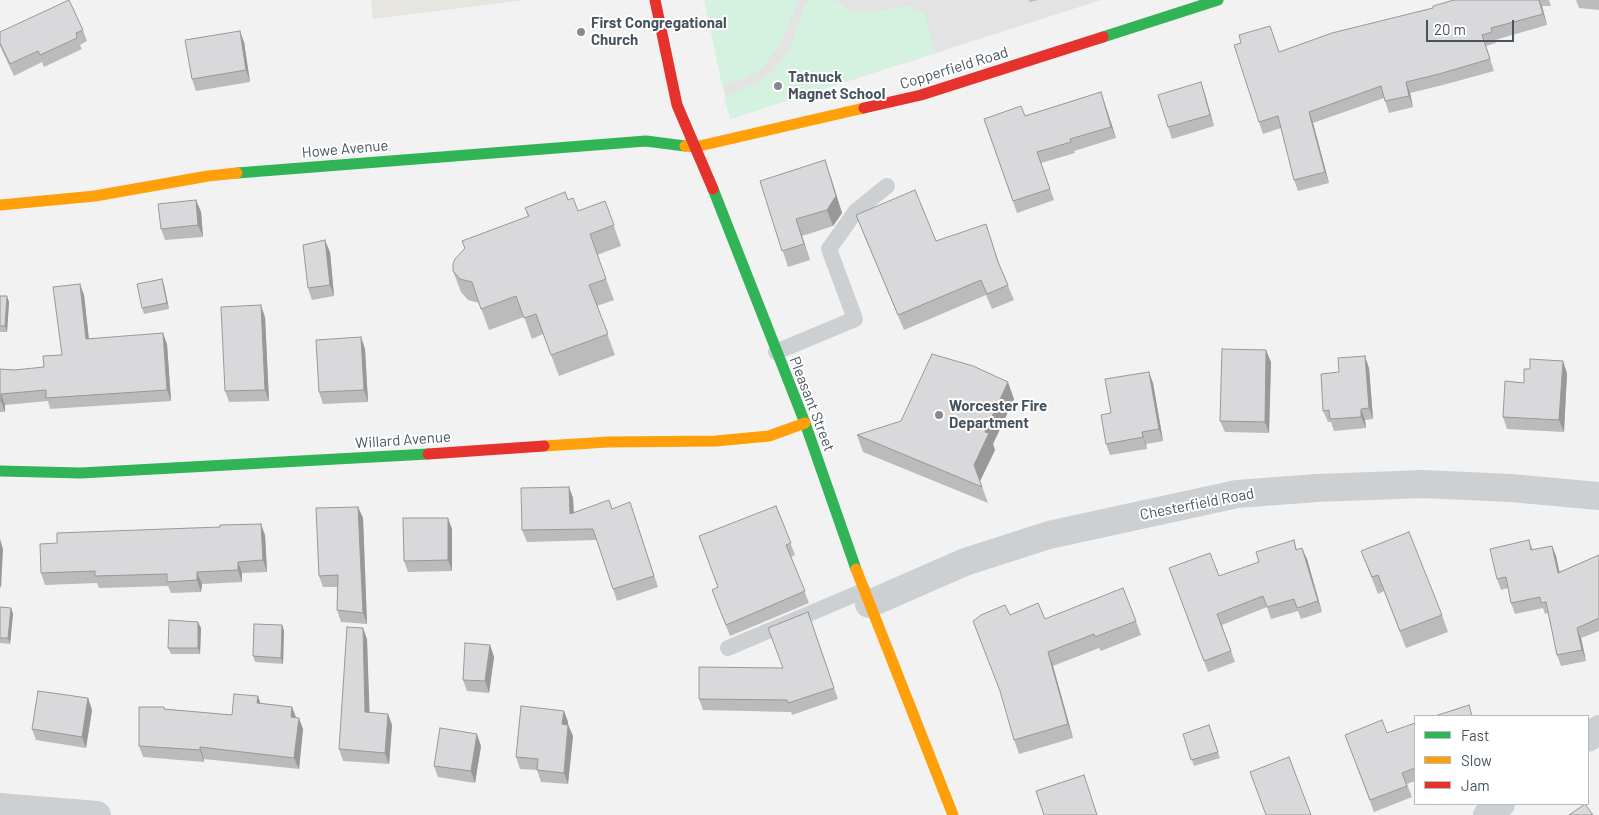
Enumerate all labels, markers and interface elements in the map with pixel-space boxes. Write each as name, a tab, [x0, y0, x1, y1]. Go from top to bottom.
scale bar	[1429, 10, 1516, 42]
place label: First Congregational Church	[591, 14, 727, 49]
text: 20 m	[1434, 20, 1466, 38]
marker: First Congregational Church	[575, 26, 587, 38]
street label: Copperfield Road	[898, 43, 1010, 93]
place label: Tatnuck Magnet School	[788, 68, 885, 103]
marker: Tatnuck Magnet School	[772, 80, 784, 92]
street label: Howe Avenue	[301, 136, 389, 162]
street label: Pleasant Street	[786, 354, 838, 454]
place label: Worcester Fire Department	[949, 397, 1047, 432]
marker: Worcester Fire Department	[933, 409, 945, 421]
street label: Willard Avenue	[355, 428, 451, 452]
street label: Chesterfield Road	[1138, 484, 1256, 524]
legend	[1414, 715, 1589, 805]
text: Fast	[1461, 726, 1489, 744]
text: Slow	[1461, 751, 1492, 769]
text: Jam	[1461, 776, 1490, 794]

